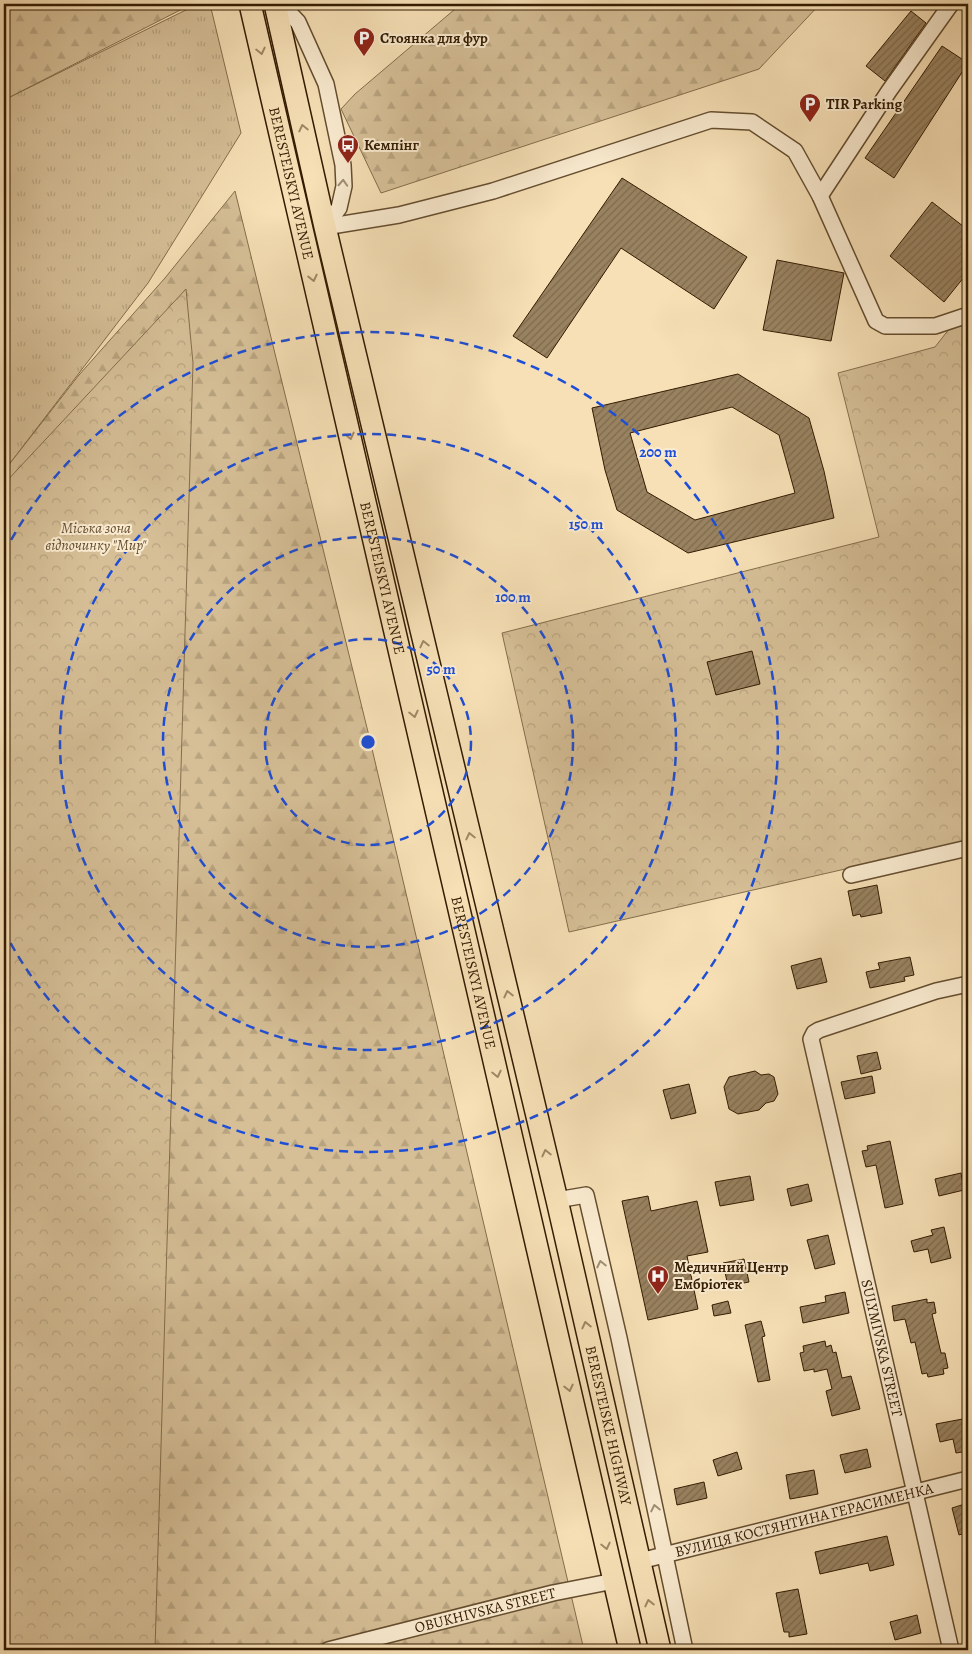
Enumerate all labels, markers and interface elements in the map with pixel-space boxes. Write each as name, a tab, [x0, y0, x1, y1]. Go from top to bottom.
parking icon: Стоянка для фур	[352, 26, 376, 57]
place label: Стоянка для фур	[380, 28, 488, 48]
one-way arrow	[255, 47, 266, 56]
parking icon: TIR Parking	[798, 92, 822, 123]
place label: TIR Parking	[826, 94, 902, 114]
street label: BERESTEISKYI AVENUE	[264, 105, 319, 262]
one-way arrow	[298, 124, 309, 132]
bus stop icon: Кемпінг	[336, 133, 360, 164]
place label: Кемпінг	[364, 135, 419, 155]
one-way arrow	[338, 179, 348, 186]
one-way arrow	[307, 273, 318, 282]
one-way arrow	[344, 432, 355, 441]
text: 200 m	[639, 442, 677, 462]
street label: BERESTEISKYI AVENUE	[355, 500, 410, 656]
text: 150 m	[569, 514, 604, 534]
park label: Міська зона відпочинку "Мир"	[46, 518, 147, 555]
text: 100 m	[495, 587, 531, 607]
one-way arrow	[420, 641, 430, 649]
text: 50 m	[426, 659, 456, 679]
one-way arrow	[408, 709, 419, 718]
centre of rings	[359, 733, 377, 751]
one-way arrow	[465, 832, 476, 841]
street label: BERESTEISKYI AVENUE	[446, 894, 501, 1051]
one-way arrow	[503, 990, 514, 999]
one-way arrow	[491, 1070, 502, 1079]
one-way arrow	[541, 1149, 551, 1157]
place label: Медичний Центр Ембріотек	[674, 1257, 788, 1294]
one-way arrow	[596, 1259, 607, 1268]
hospital icon: Медичний Центр Ембріотек	[646, 1264, 670, 1295]
street label: SULYMIVSKA STREET	[856, 1277, 908, 1419]
one-way arrow	[581, 1320, 591, 1329]
street label: BERESTEISKE HIGHWAY	[581, 1344, 637, 1508]
one-way arrow	[563, 1384, 574, 1393]
street label: ВУЛИЦЯ КОСТЯНТИНА ГЕРАСИМЕНКА	[673, 1478, 935, 1562]
one-way arrow	[650, 1503, 661, 1512]
one-way arrow	[600, 1542, 611, 1551]
street label: OBUKHIVSKA STREET	[412, 1583, 558, 1638]
one-way arrow	[644, 1598, 655, 1607]

